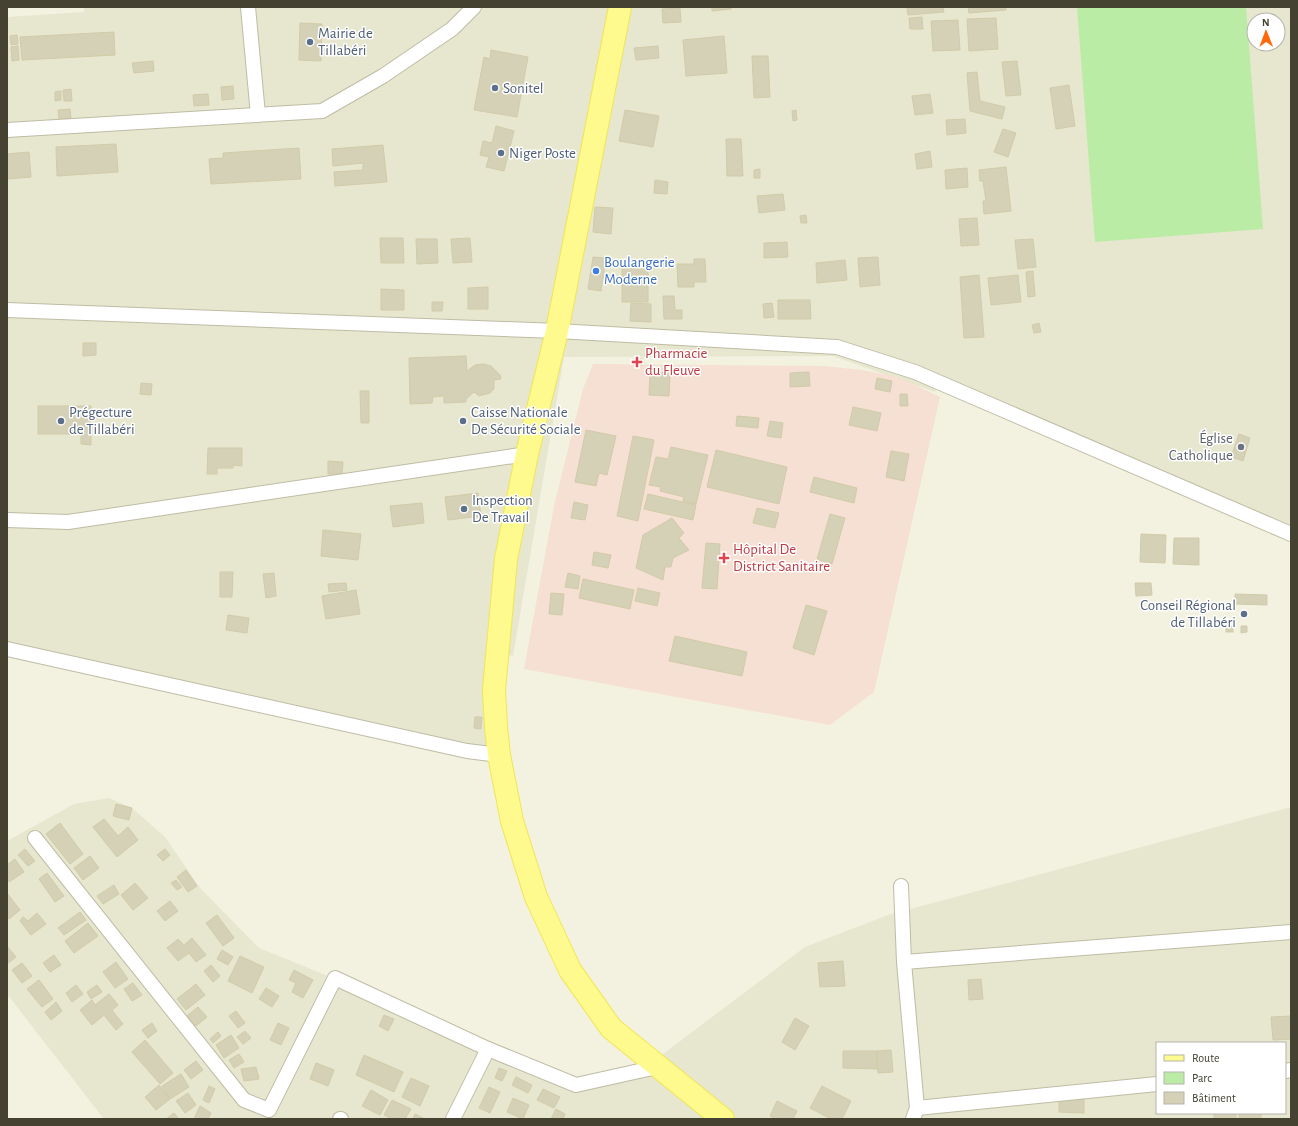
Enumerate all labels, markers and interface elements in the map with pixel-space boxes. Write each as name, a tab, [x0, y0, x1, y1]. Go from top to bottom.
north arrow	[1246, 12, 1286, 52]
text: N	[1262, 17, 1270, 28]
place label: Mairie de Tillabéri	[318, 26, 373, 58]
marker: Mairie de Tillabéri	[305, 37, 315, 47]
place label: Sonitel	[503, 81, 544, 96]
marker: Sonitel	[490, 83, 500, 93]
place label: Niger Poste	[509, 146, 576, 161]
marker: Niger Poste	[496, 148, 506, 158]
place label: Boulangerie Moderne	[604, 255, 675, 287]
marker: Boulangerie Moderne	[591, 266, 601, 276]
place label: Pharmacie du Fleuve	[645, 346, 708, 378]
marker: Pharmacie du Fleuve	[632, 357, 642, 367]
place label: Prégecture de Tillabéri	[69, 405, 135, 437]
place label: Caisse Nationale De Sécurité Sociale	[471, 405, 581, 437]
marker: Prégecture de Tillabéri	[56, 416, 66, 426]
marker: Caisse Nationale De Sécurité Sociale	[458, 416, 468, 426]
place label: Église Catholique	[1169, 429, 1233, 463]
marker: Église Catholique	[1236, 442, 1246, 452]
place label: Inspection De Travail	[472, 493, 533, 525]
marker: Inspection De Travail	[459, 504, 469, 514]
place label: Hôpital De District Sanitaire	[733, 542, 830, 574]
marker: Hôpital De District Sanitaire	[718, 552, 730, 564]
place label: Conseil Régional de Tillabéri	[1140, 598, 1236, 630]
marker: Conseil Régional de Tillabéri	[1239, 609, 1249, 619]
legend	[1156, 1042, 1286, 1114]
text: Route	[1192, 1052, 1219, 1064]
text: Parc	[1192, 1072, 1212, 1084]
text: Bâtiment	[1192, 1092, 1236, 1104]

